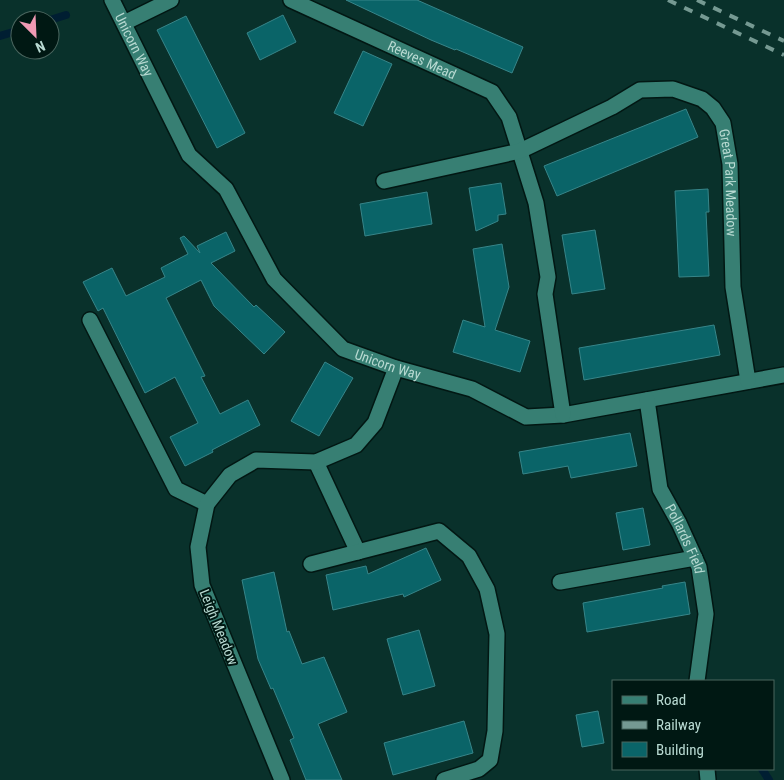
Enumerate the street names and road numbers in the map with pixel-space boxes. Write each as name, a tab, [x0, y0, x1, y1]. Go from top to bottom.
street label: Unicorn Way	[112, 11, 157, 79]
street label: Reeves Mead	[385, 37, 459, 82]
street label: Great Park Meadow	[716, 128, 740, 237]
street label: Unicorn Way	[353, 346, 423, 383]
street label: Pollards Field	[662, 501, 708, 575]
street label: Leigh Meadow	[197, 587, 241, 667]

